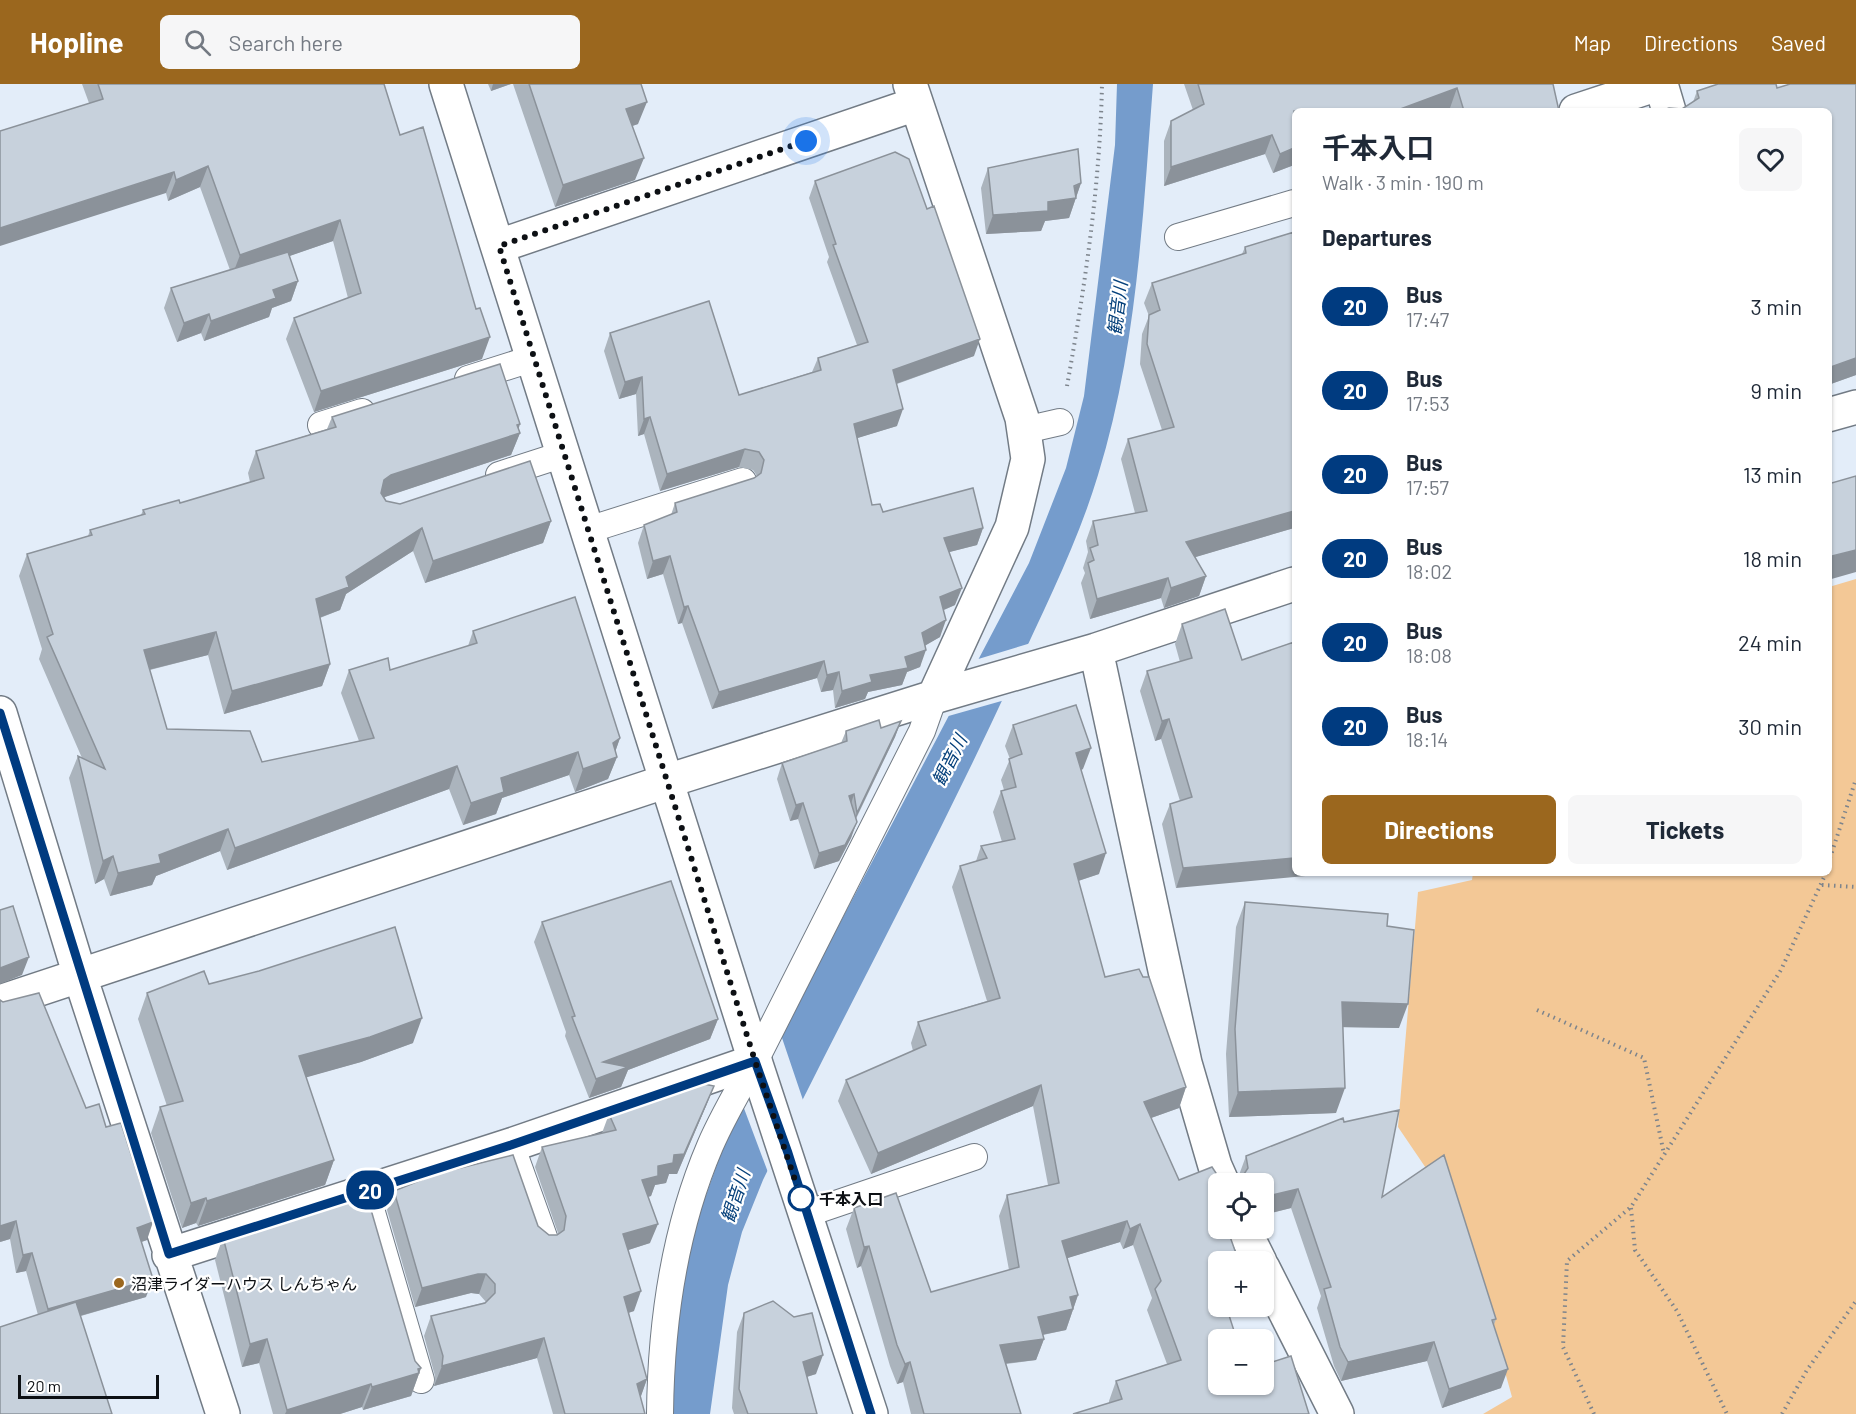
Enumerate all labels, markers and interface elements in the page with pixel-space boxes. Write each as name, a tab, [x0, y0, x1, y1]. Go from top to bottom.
search box	[160, 15, 580, 69]
text: Hopline	[30, 25, 124, 59]
icon: search	[181, 26, 214, 59]
text: Search here	[229, 29, 343, 55]
text: Map	[1574, 30, 1611, 55]
text: Directions	[1644, 30, 1738, 55]
text: Saved	[1771, 30, 1826, 55]
your location	[791, 126, 821, 156]
button: heart	[1739, 128, 1802, 191]
text: 千本入口	[1322, 130, 1434, 164]
text: Walk · 3 min · 190 m	[1322, 170, 1484, 194]
text: Departures	[1322, 224, 1432, 250]
water label: 観音川	[1103, 278, 1131, 336]
text: Bus	[1406, 281, 1443, 307]
text: 3 min	[1751, 293, 1802, 319]
text: 20	[1343, 294, 1367, 319]
text: 17:47	[1406, 307, 1449, 331]
text: Bus	[1406, 365, 1443, 391]
text: 9 min	[1750, 377, 1802, 403]
text: 20	[1343, 378, 1367, 403]
text: 17:53	[1406, 391, 1450, 415]
text: Bus	[1406, 449, 1443, 475]
text: 13 min	[1743, 461, 1802, 487]
text: 20	[1343, 462, 1367, 487]
text: 17:57	[1406, 475, 1449, 499]
text: Bus	[1406, 533, 1443, 559]
text: 18 min	[1743, 545, 1802, 571]
text: 20	[1343, 546, 1367, 571]
text: 18:02	[1406, 559, 1452, 583]
text: Bus	[1406, 617, 1443, 643]
text: 24 min	[1738, 629, 1802, 655]
text: 20	[1343, 630, 1367, 655]
text: 18:08	[1406, 643, 1452, 667]
text: Bus	[1406, 701, 1443, 727]
text: 30 min	[1738, 713, 1802, 739]
text: 20	[1343, 714, 1367, 739]
text: 18:14	[1406, 727, 1448, 751]
water label: 観音川	[927, 729, 972, 789]
button: Directions	[1322, 795, 1556, 864]
button: Tickets	[1568, 795, 1802, 864]
water label: 観音川	[716, 1165, 754, 1225]
line badge: 20	[343, 1170, 397, 1210]
map controls	[1208, 1173, 1274, 1395]
button: locate	[1208, 1173, 1274, 1239]
text: 20	[358, 1178, 382, 1203]
marker: 千本入口	[788, 1185, 814, 1211]
place label: 千本入口	[819, 1189, 883, 1208]
button: +	[1208, 1251, 1274, 1317]
place label: 沼津ライダーハウス しんちゃん	[131, 1274, 357, 1293]
marker: 沼津ライダーハウス しんちゃん	[112, 1276, 126, 1290]
button: −	[1208, 1329, 1274, 1395]
scale bar	[18, 1372, 159, 1400]
text: 20 m	[27, 1376, 61, 1395]

